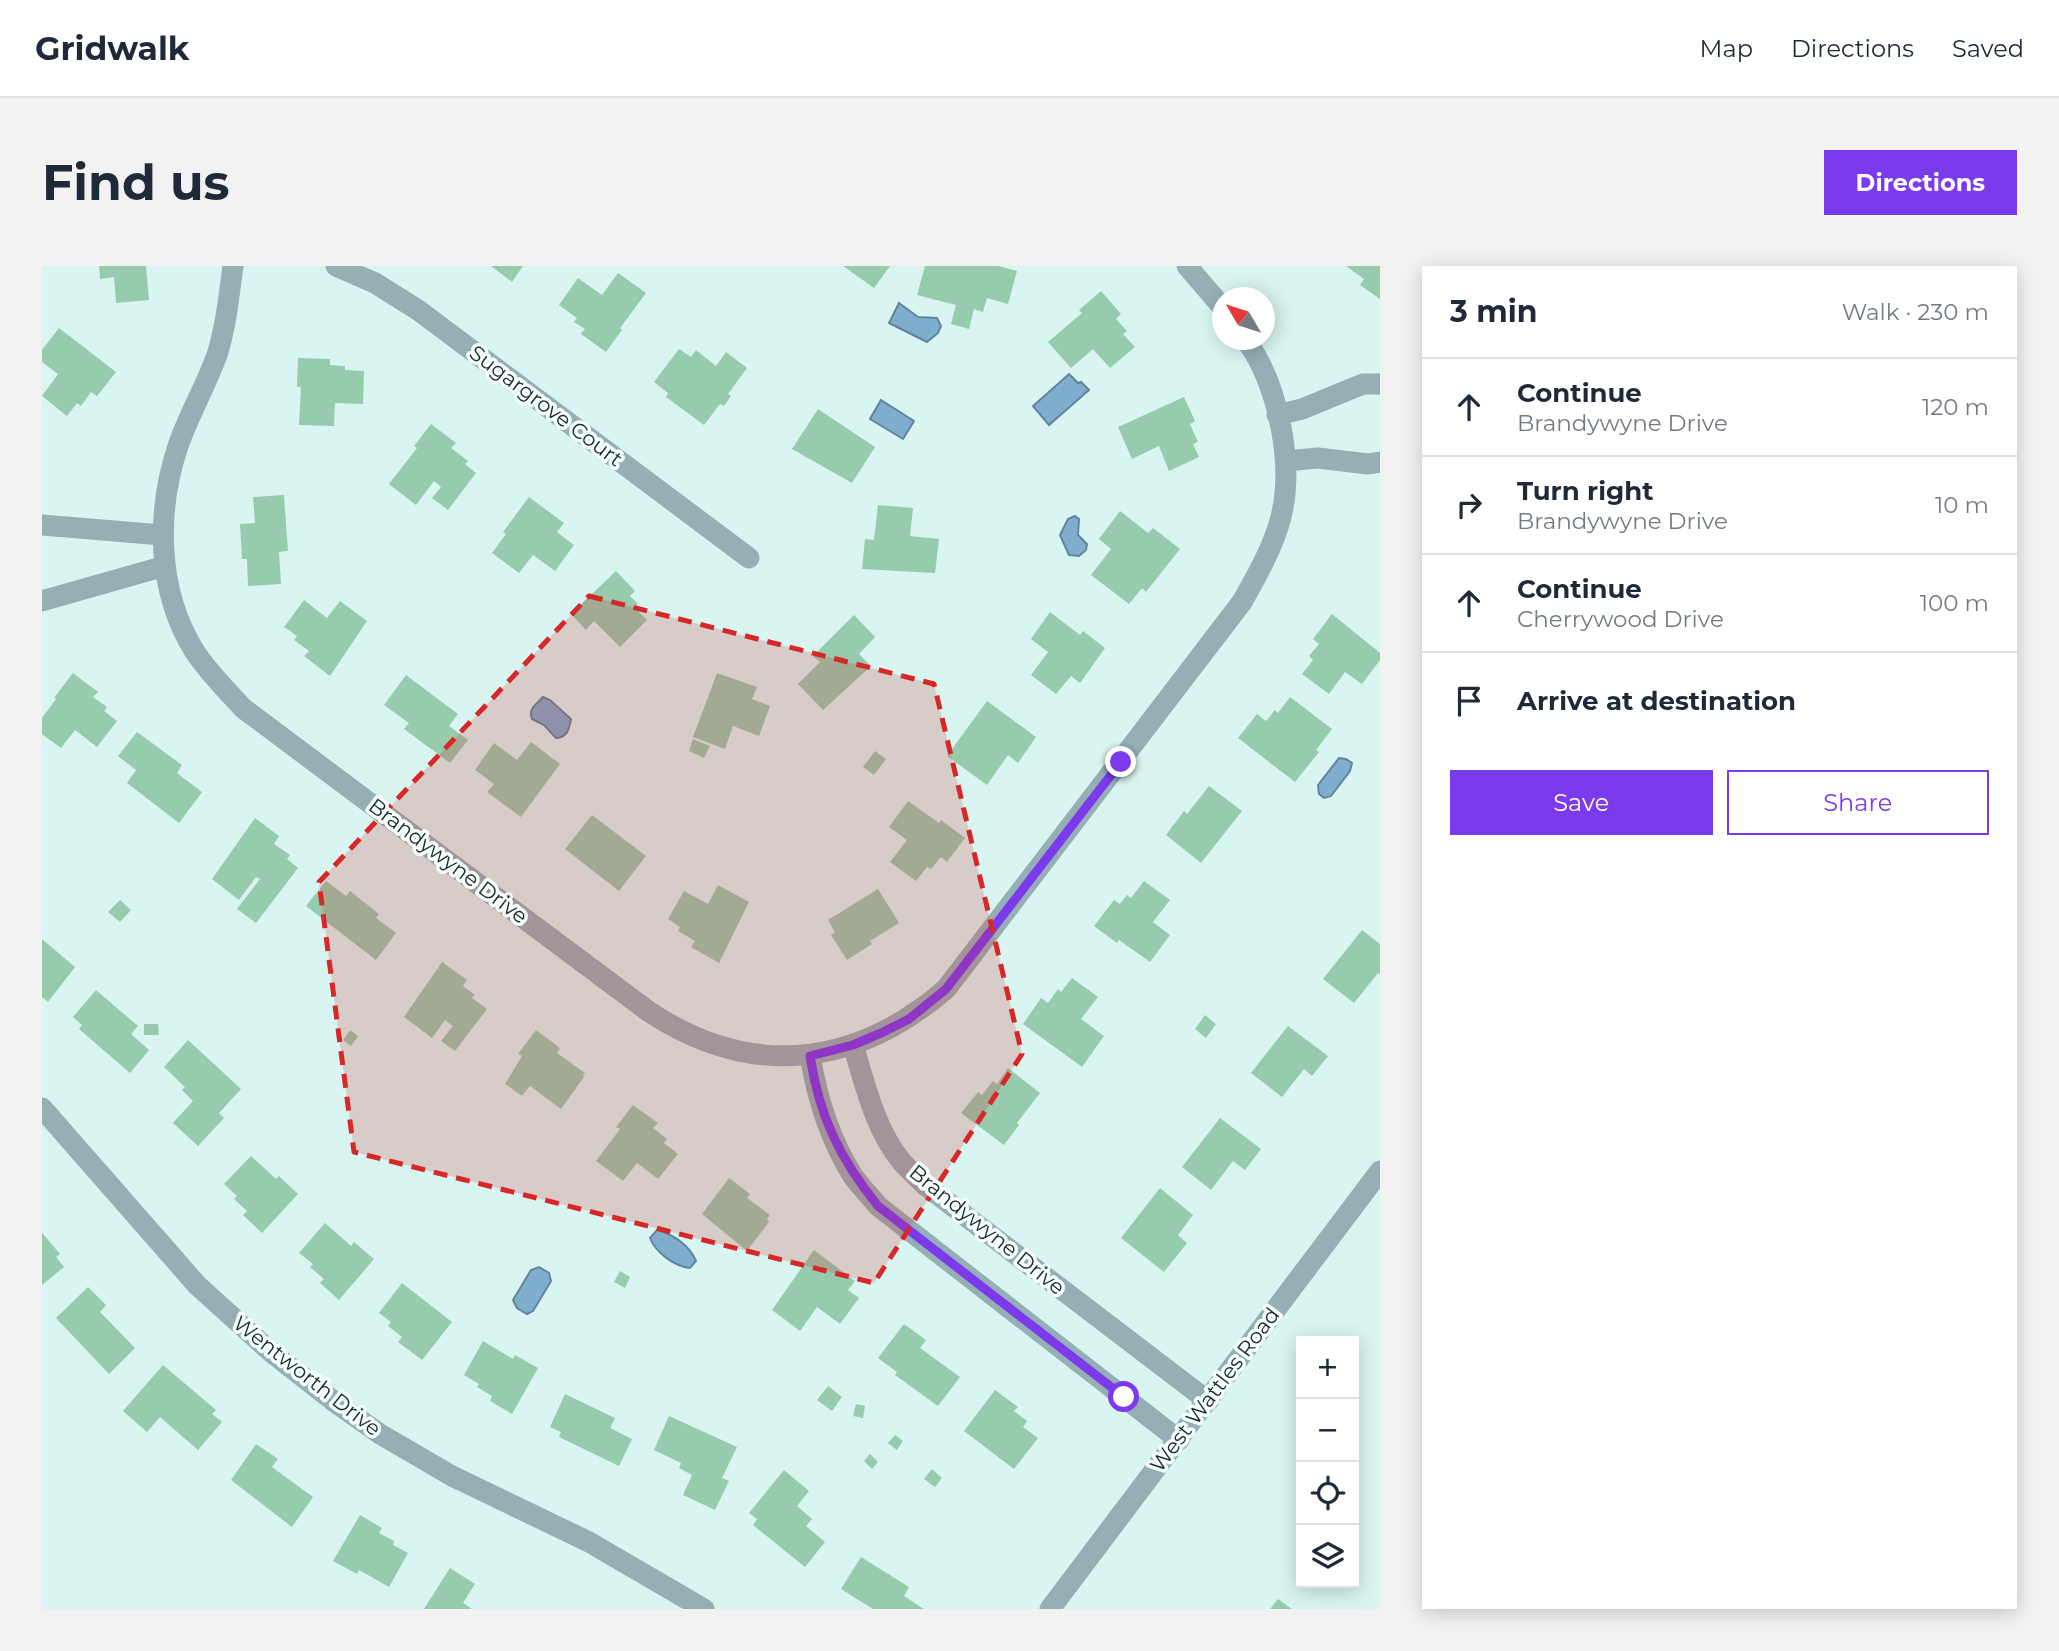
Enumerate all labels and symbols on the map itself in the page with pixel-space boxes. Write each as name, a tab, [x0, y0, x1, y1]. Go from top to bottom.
north arrow	[1212, 287, 1275, 350]
street label: Sugargrove Court	[465, 340, 628, 471]
route end	[1105, 746, 1136, 777]
street label: Brandywyne Drive	[364, 793, 533, 929]
street label: Brandywyne Drive	[905, 1159, 1070, 1300]
street label: West Wattles Road	[1145, 1303, 1285, 1477]
street label: Wentworth Drive	[228, 1310, 386, 1441]
route start	[1108, 1381, 1139, 1412]

